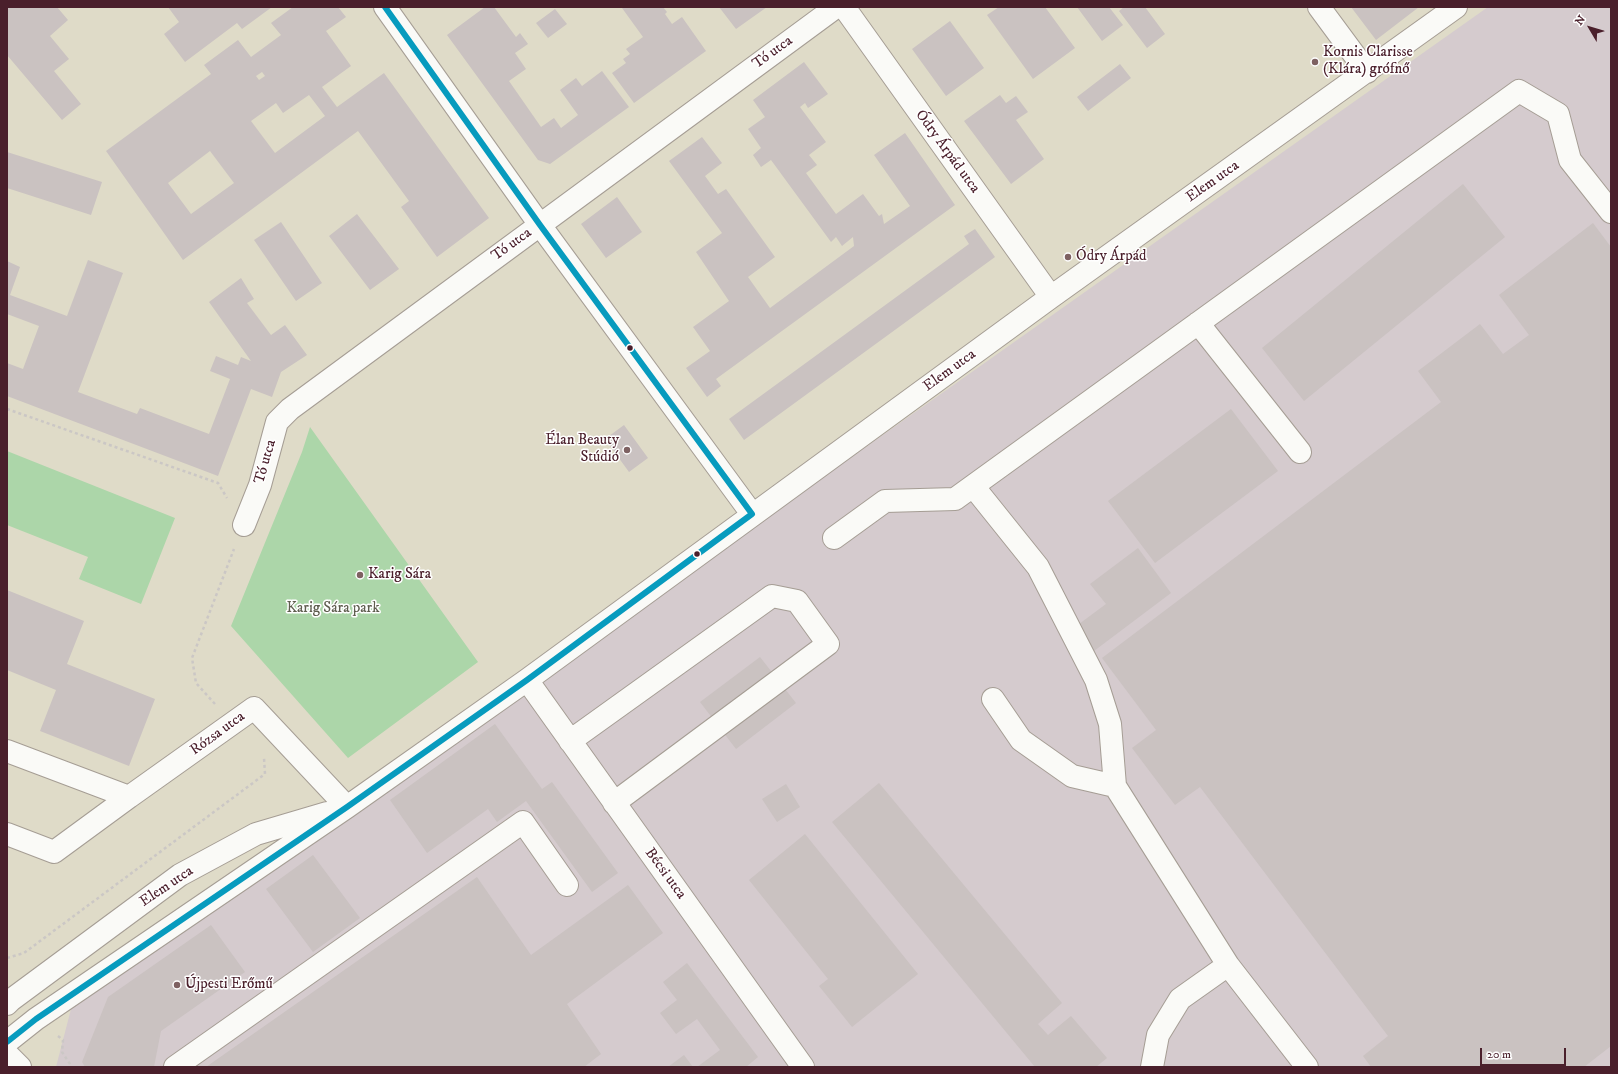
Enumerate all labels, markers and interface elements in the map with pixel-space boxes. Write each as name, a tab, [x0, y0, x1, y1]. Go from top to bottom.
north arrow	[1570, 8, 1610, 48]
text: N	[1572, 13, 1589, 28]
street label: Tó utca	[749, 32, 797, 74]
place label: Kornis Clarisse (Klára) grófnő	[1323, 44, 1413, 79]
marker: Kornis Clarisse (Klára) grófnő	[1310, 57, 1320, 67]
street label: Ódry Árpád utca	[911, 107, 983, 197]
street label: Elem utca	[1183, 157, 1243, 207]
street label: Tó utca	[488, 224, 536, 266]
place label: Ódry Árpád	[1076, 248, 1147, 266]
marker: Ódry Árpád	[1063, 252, 1073, 262]
unlabelled marker	[625, 343, 635, 353]
street label: Elem utca	[920, 346, 980, 396]
place label: Élan Beauty Stúdió	[545, 432, 619, 467]
street label: Tó utca	[251, 438, 281, 486]
marker: Élan Beauty Stúdió	[622, 445, 632, 455]
unlabelled marker	[692, 549, 702, 559]
place label: Karig Sára	[368, 566, 431, 584]
marker: Karig Sára	[355, 570, 365, 580]
park label: Karig Sára park	[286, 600, 380, 618]
street label: Rózsa utca	[187, 708, 249, 760]
street label: Bécsi utca	[640, 845, 690, 903]
street label: Elem utca	[137, 863, 197, 911]
place label: Újpesti Erőmű	[185, 976, 273, 994]
marker: Újpesti Erőmű	[172, 980, 182, 990]
scale bar	[1482, 1040, 1568, 1066]
text: 20 m	[1487, 1047, 1511, 1062]

